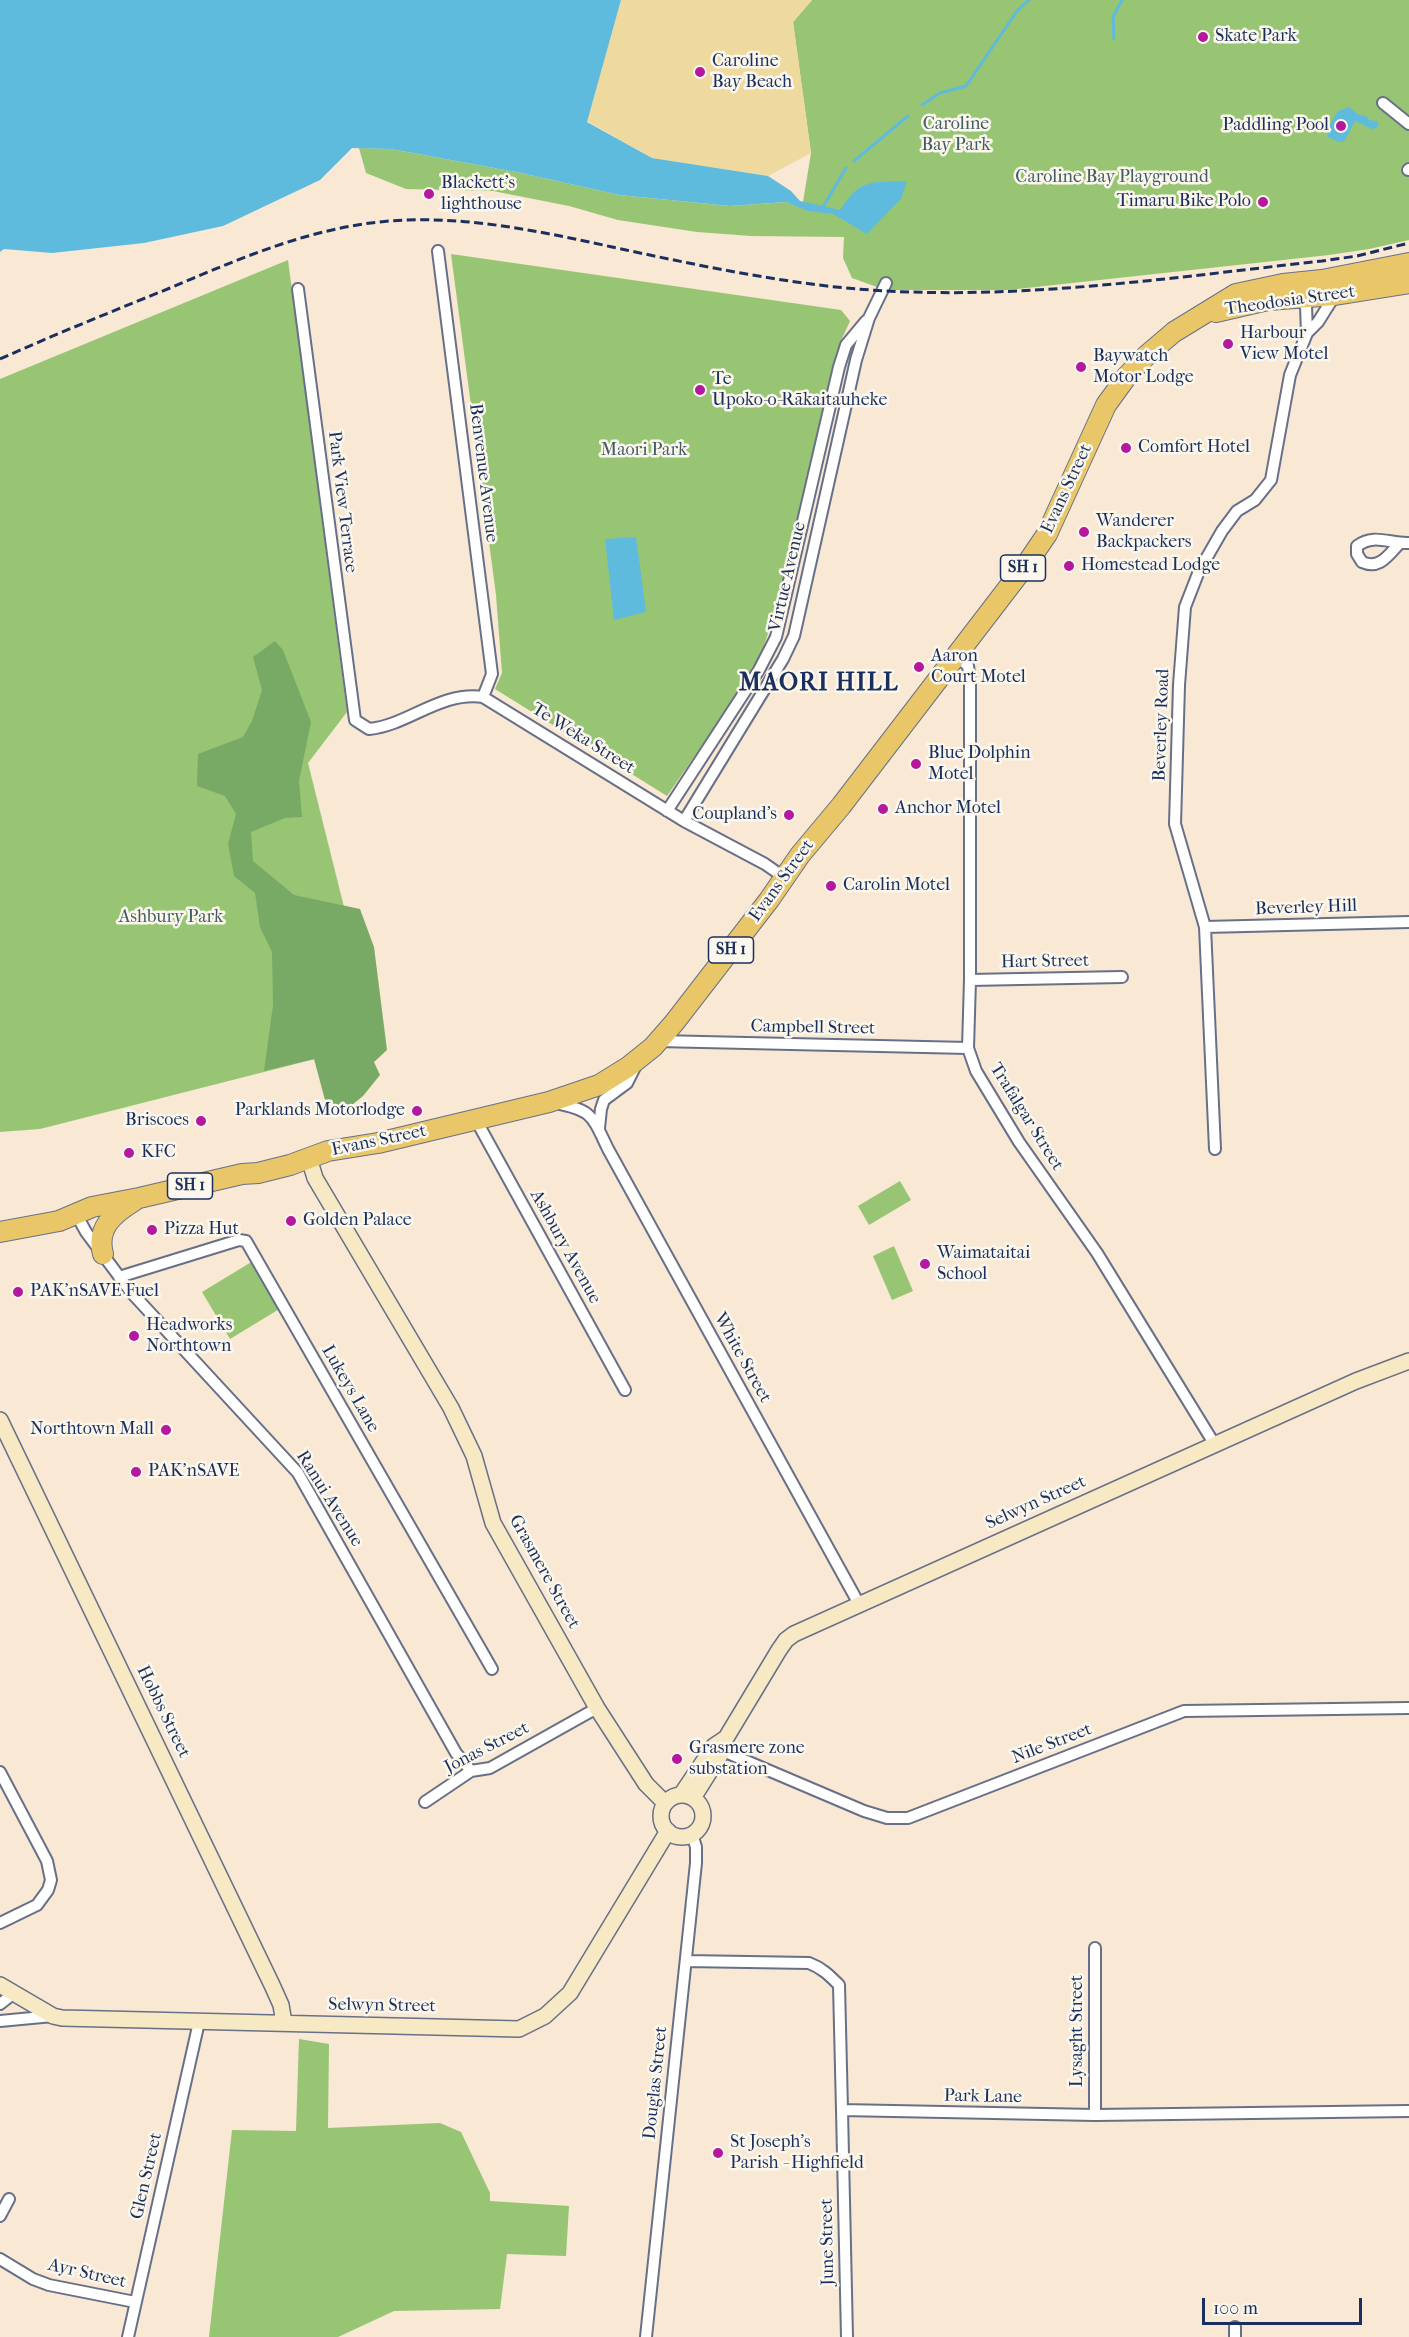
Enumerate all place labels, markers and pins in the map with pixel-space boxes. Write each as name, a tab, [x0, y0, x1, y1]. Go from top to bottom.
place label: Skate Park	[1215, 26, 1297, 48]
marker: Skate Park	[1196, 30, 1210, 44]
place label: Caroline Bay Beach	[712, 51, 792, 94]
marker: Caroline Bay Beach	[693, 65, 707, 79]
place label: Paddling Pool	[1223, 115, 1329, 137]
marker: Paddling Pool	[1334, 119, 1348, 133]
place label: Blackett's lighthouse	[441, 173, 522, 216]
marker: Blackett's lighthouse	[422, 187, 436, 201]
place label: Timaru Bike Polo	[1117, 191, 1251, 213]
marker: Timaru Bike Polo	[1256, 195, 1270, 209]
place label: Harbour View Motel	[1240, 323, 1328, 366]
marker: Harbour View Motel	[1221, 337, 1235, 351]
place label: Baywatch Motor Lodge	[1093, 346, 1194, 388]
marker: Baywatch Motor Lodge	[1074, 360, 1088, 374]
place label: Te Upoko-o-Rākaitauheke	[712, 369, 887, 412]
marker: Te Upoko-o-Rākaitauheke	[693, 383, 707, 397]
place label: Comfort Hotel	[1138, 437, 1250, 459]
marker: Comfort Hotel	[1119, 441, 1133, 455]
place label: Wanderer Backpackers	[1096, 511, 1191, 554]
marker: Wanderer Backpackers	[1077, 525, 1091, 539]
place label: Homestead Lodge	[1081, 555, 1220, 577]
marker: Homestead Lodge	[1062, 559, 1076, 573]
place label: Aaron Court Motel	[931, 646, 1026, 688]
marker: Aaron Court Motel	[912, 660, 926, 674]
place label: Blue Dolphin Motel	[928, 743, 1031, 786]
marker: Blue Dolphin Motel	[909, 757, 923, 771]
place label: Anchor Motel	[895, 798, 1001, 820]
marker: Anchor Motel	[876, 802, 890, 816]
place label: Coupland's	[692, 804, 777, 826]
marker: Coupland's	[782, 808, 796, 822]
place label: Carolin Motel	[843, 875, 950, 897]
marker: Carolin Motel	[824, 879, 838, 893]
place label: Parklands Motorlodge	[235, 1100, 405, 1122]
marker: Parklands Motorlodge	[410, 1104, 424, 1118]
place label: Briscoes	[125, 1110, 189, 1132]
marker: Briscoes	[194, 1114, 208, 1128]
place label: KFC	[141, 1142, 176, 1164]
marker: KFC	[122, 1146, 136, 1160]
place label: Golden Palace	[303, 1210, 412, 1232]
marker: Golden Palace	[284, 1214, 298, 1228]
place label: Pizza Hut	[164, 1219, 239, 1241]
marker: Pizza Hut	[145, 1223, 159, 1237]
place label: Waimataitai School	[937, 1243, 1030, 1286]
marker: Waimataitai School	[918, 1257, 932, 1271]
place label: PAK'nSAVE Fuel	[30, 1281, 159, 1303]
marker: PAK'nSAVE Fuel	[11, 1285, 25, 1299]
place label: Headworks Northtown	[146, 1315, 232, 1358]
marker: Headworks Northtown	[127, 1329, 141, 1343]
place label: Northtown Mall	[30, 1419, 154, 1441]
marker: Northtown Mall	[159, 1423, 173, 1437]
place label: PAK'nSAVE	[148, 1461, 239, 1483]
marker: PAK'nSAVE	[129, 1465, 143, 1479]
place label: Grasmere zone substation	[689, 1738, 805, 1780]
marker: Grasmere zone substation	[670, 1752, 684, 1766]
place label: St Joseph's Parish - Highfield	[730, 2132, 864, 2174]
marker: St Joseph's Parish - Highfield	[711, 2146, 725, 2160]

